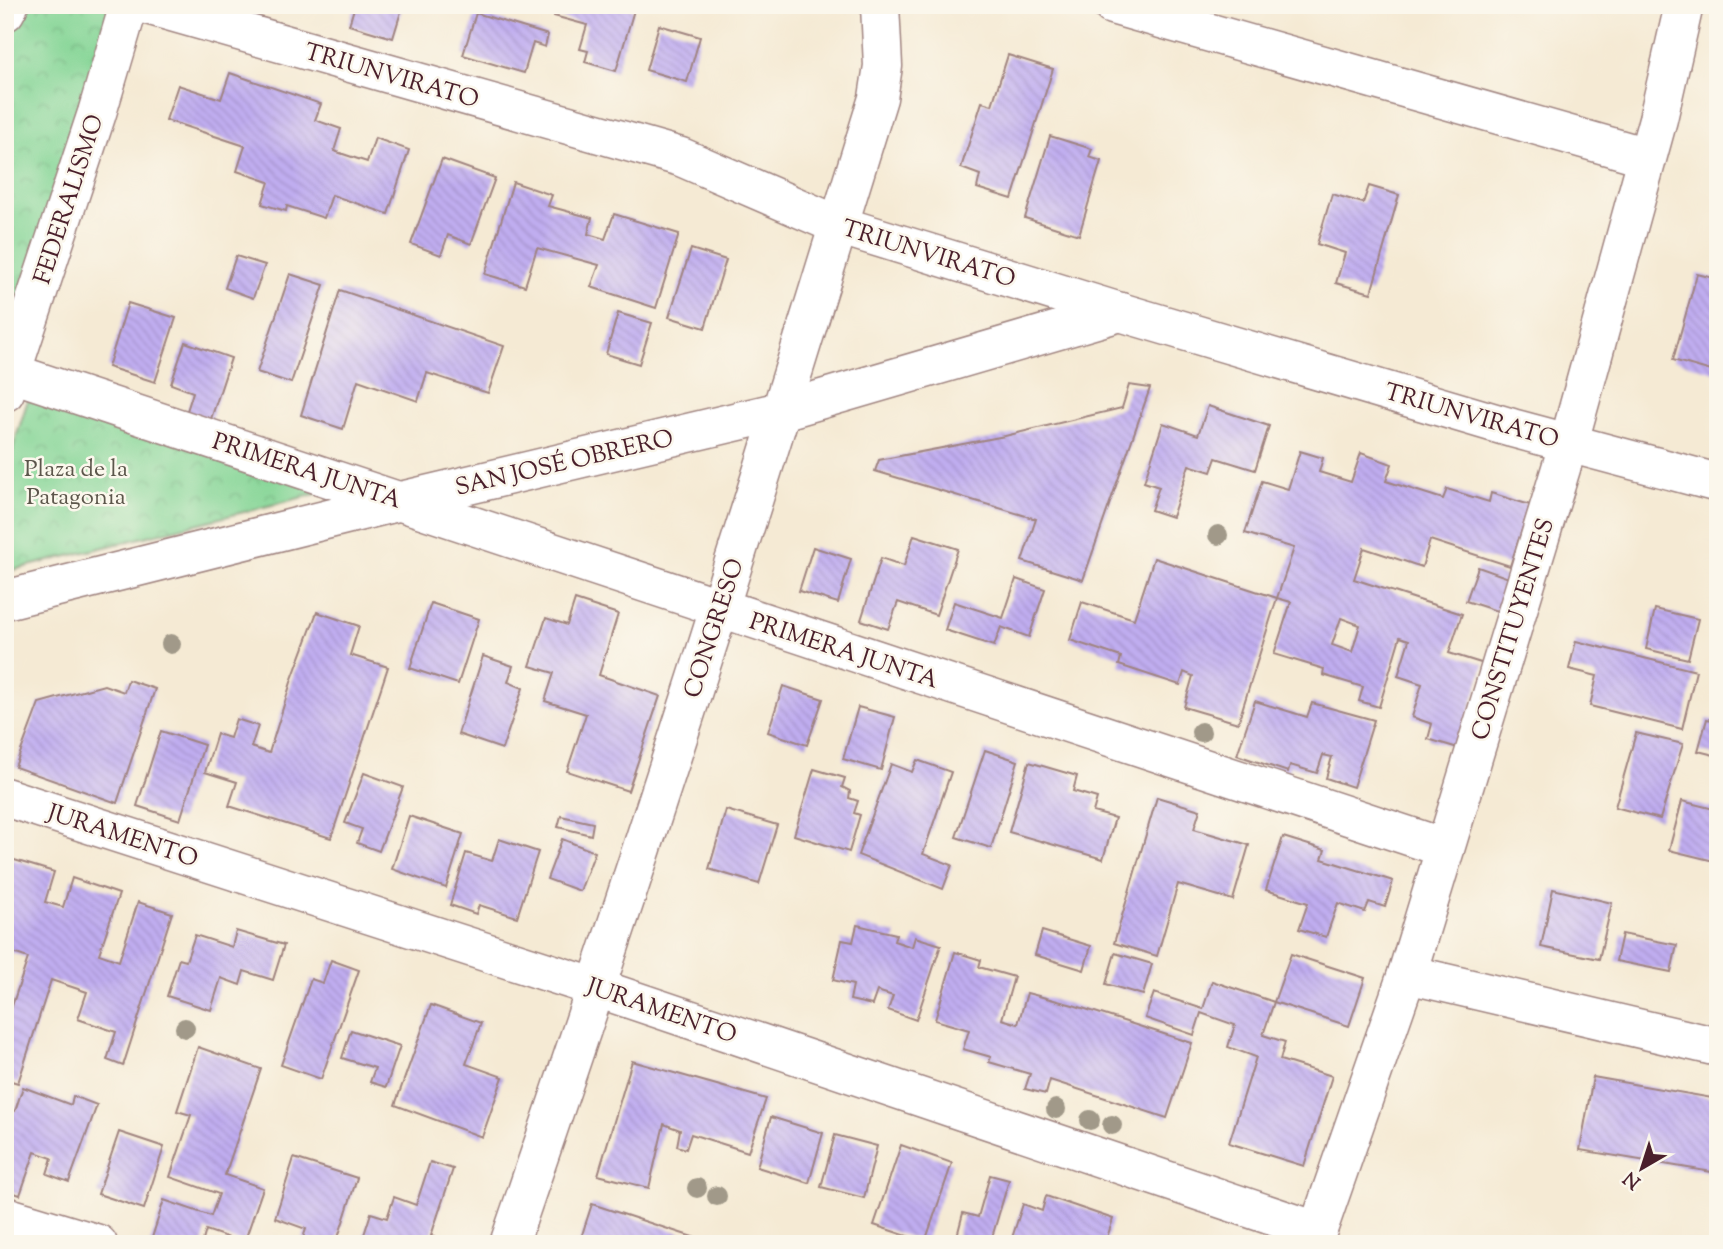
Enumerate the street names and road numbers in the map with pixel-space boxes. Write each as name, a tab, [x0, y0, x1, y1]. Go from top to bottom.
street label: TRIUNVIRATO	[300, 36, 483, 118]
street label: FEDERALISMO	[26, 110, 113, 289]
street label: TRIUNVIRATO	[837, 212, 1019, 297]
street label: TRIUNVIRATO	[1380, 376, 1563, 458]
street label: SAN JOSÉ OBRERO	[452, 422, 677, 506]
street label: PRIMERA JUNTA	[207, 425, 406, 519]
street label: CONSTITUYENTES	[1464, 514, 1564, 745]
street label: CONGRESO	[676, 555, 753, 703]
street label: PRIMERA JUNTA	[744, 605, 943, 699]
street label: JURAMENTO	[41, 796, 202, 877]
street label: JURAMENTO	[580, 970, 741, 1053]

